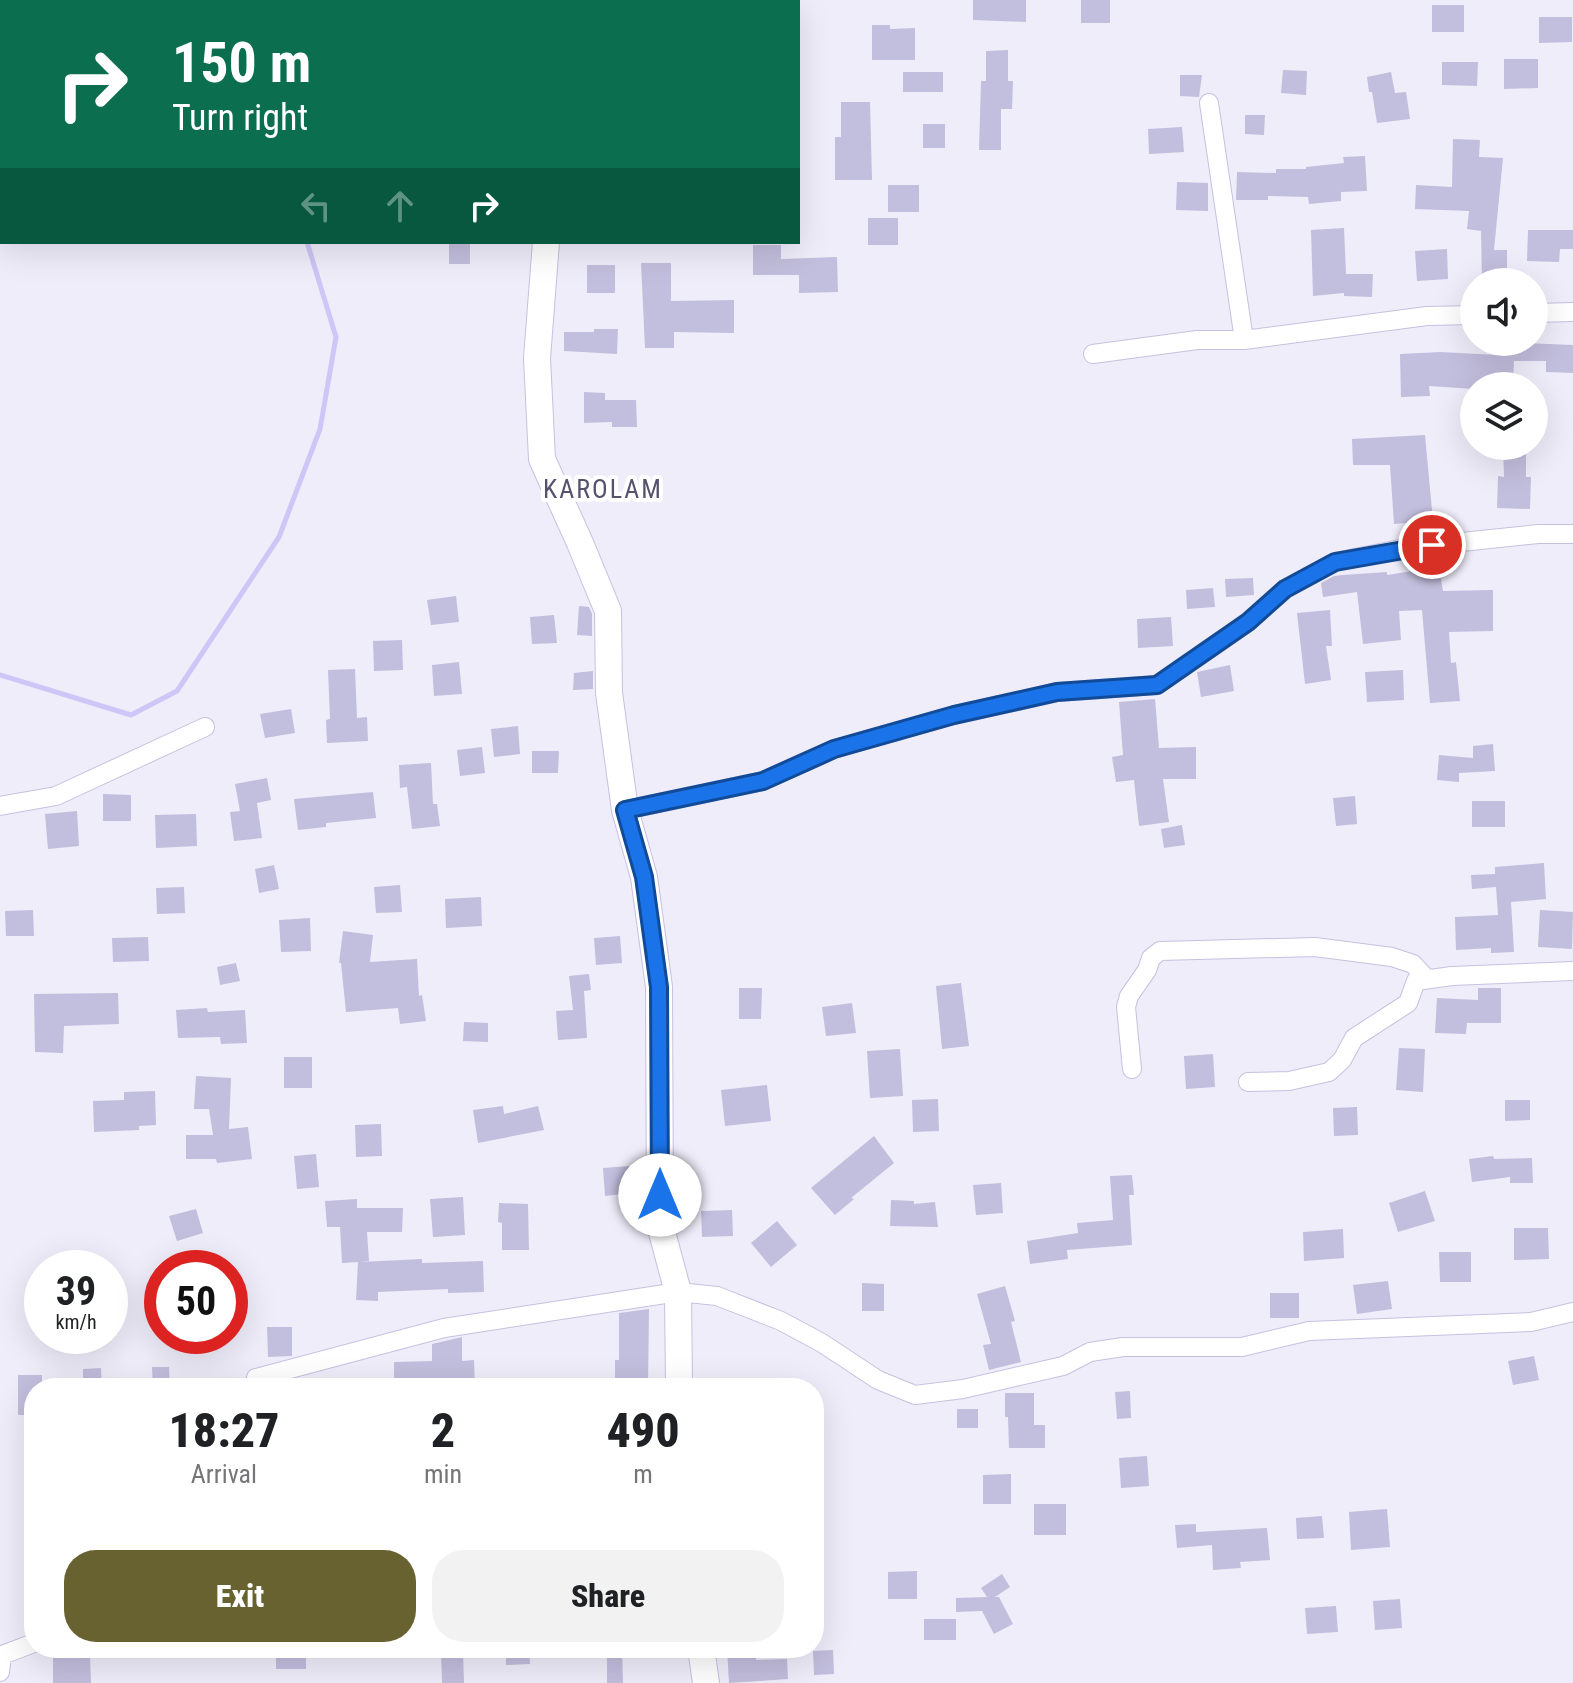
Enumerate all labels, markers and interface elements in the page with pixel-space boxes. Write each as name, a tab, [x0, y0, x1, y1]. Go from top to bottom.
text: 150 m	[172, 30, 311, 96]
icon: right	[40, 32, 144, 136]
text: Turn right	[172, 97, 308, 139]
icon: left	[294, 184, 338, 228]
icon: ahead	[378, 184, 422, 228]
icon: right	[462, 184, 506, 228]
map controls	[1460, 268, 1548, 460]
button: sound	[1460, 268, 1548, 356]
button: layers	[1460, 372, 1548, 460]
district label: KAROLAM	[543, 474, 663, 504]
pin	[1398, 511, 1466, 579]
icon: arrive	[1410, 523, 1454, 567]
position arrow	[618, 1153, 702, 1237]
speed limit sign: 50	[144, 1250, 248, 1354]
text: 39	[56, 1268, 96, 1315]
text: km/h	[55, 1310, 97, 1334]
text: 18:27	[168, 1402, 280, 1459]
text: 2	[431, 1402, 455, 1459]
text: 490	[606, 1402, 680, 1459]
text: Arrival	[191, 1459, 257, 1489]
text: min	[424, 1459, 462, 1489]
text: m	[633, 1459, 653, 1489]
button: Exit	[64, 1550, 416, 1642]
button: Share	[432, 1550, 784, 1642]

